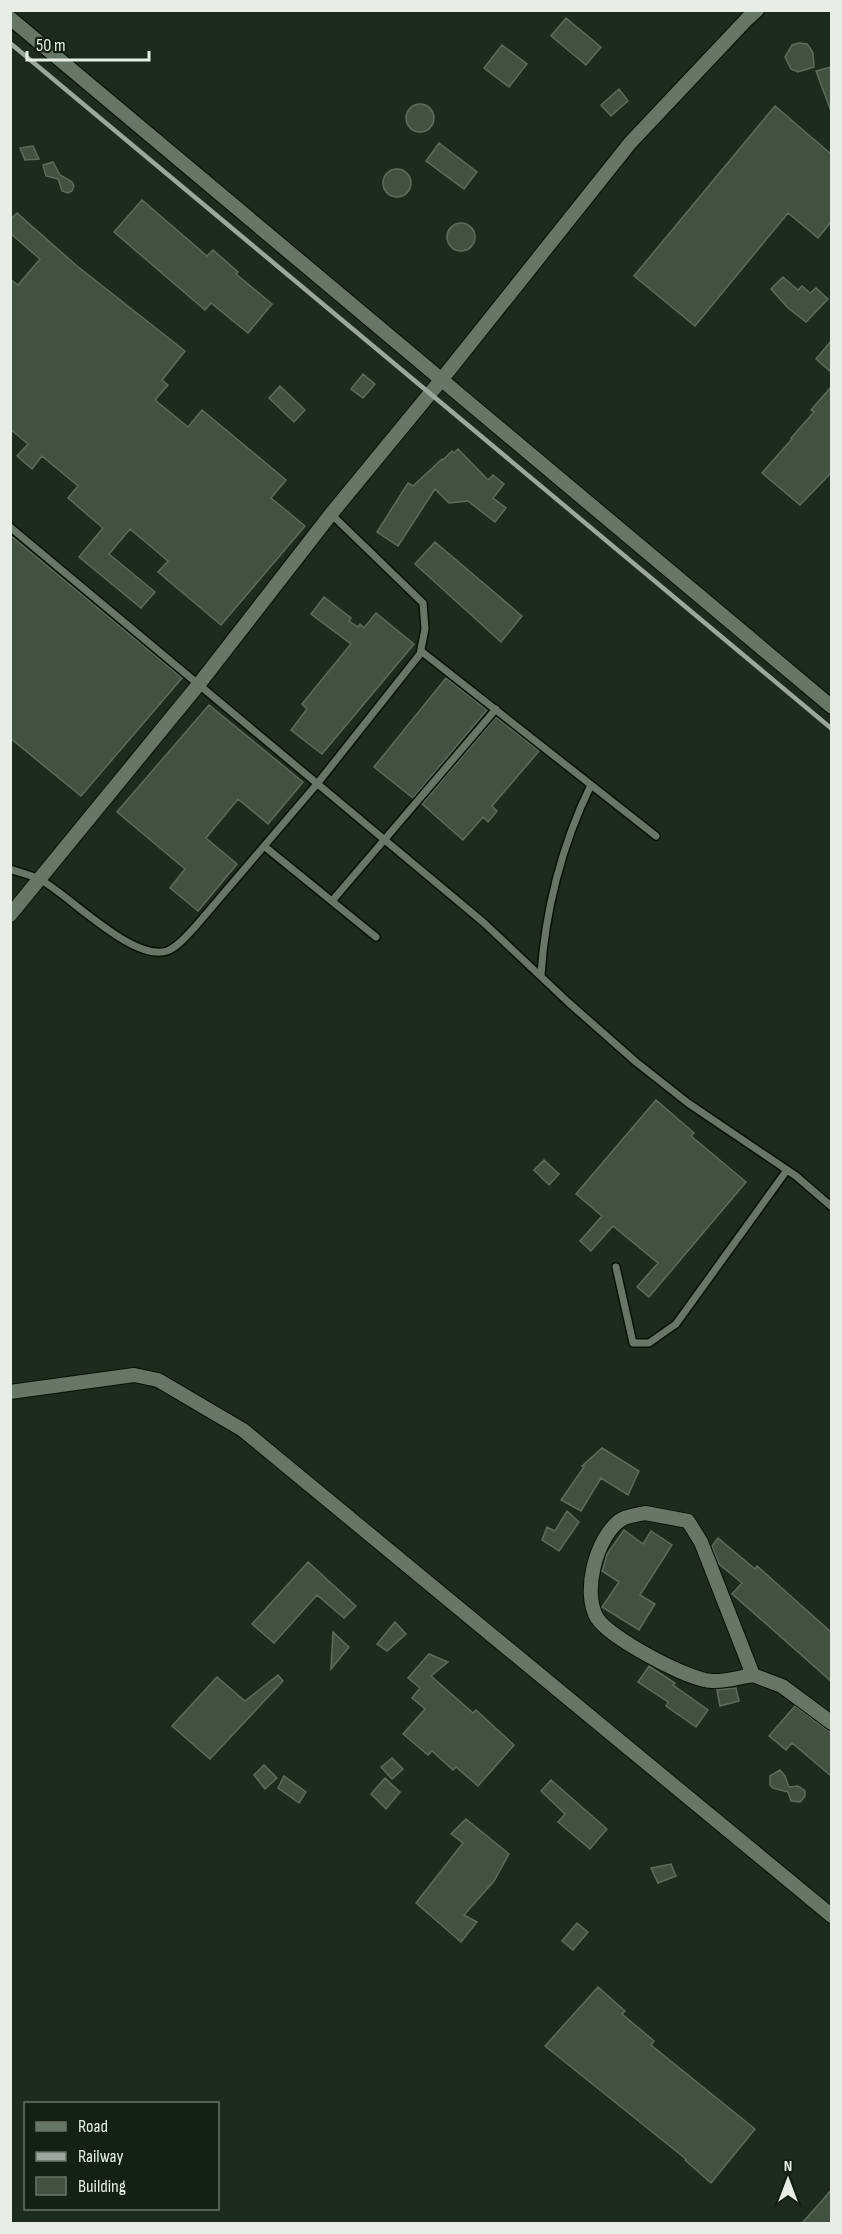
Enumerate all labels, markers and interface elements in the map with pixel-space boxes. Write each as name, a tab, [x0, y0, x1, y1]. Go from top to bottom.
scale bar	[27, 24, 148, 62]
text: 50 m	[36, 35, 66, 56]
legend	[24, 2102, 219, 2210]
text: Road	[78, 2116, 108, 2137]
text: Railway	[78, 2146, 123, 2167]
north arrow	[758, 2150, 818, 2210]
text: N	[784, 2157, 792, 2176]
text: Building	[78, 2176, 126, 2197]

